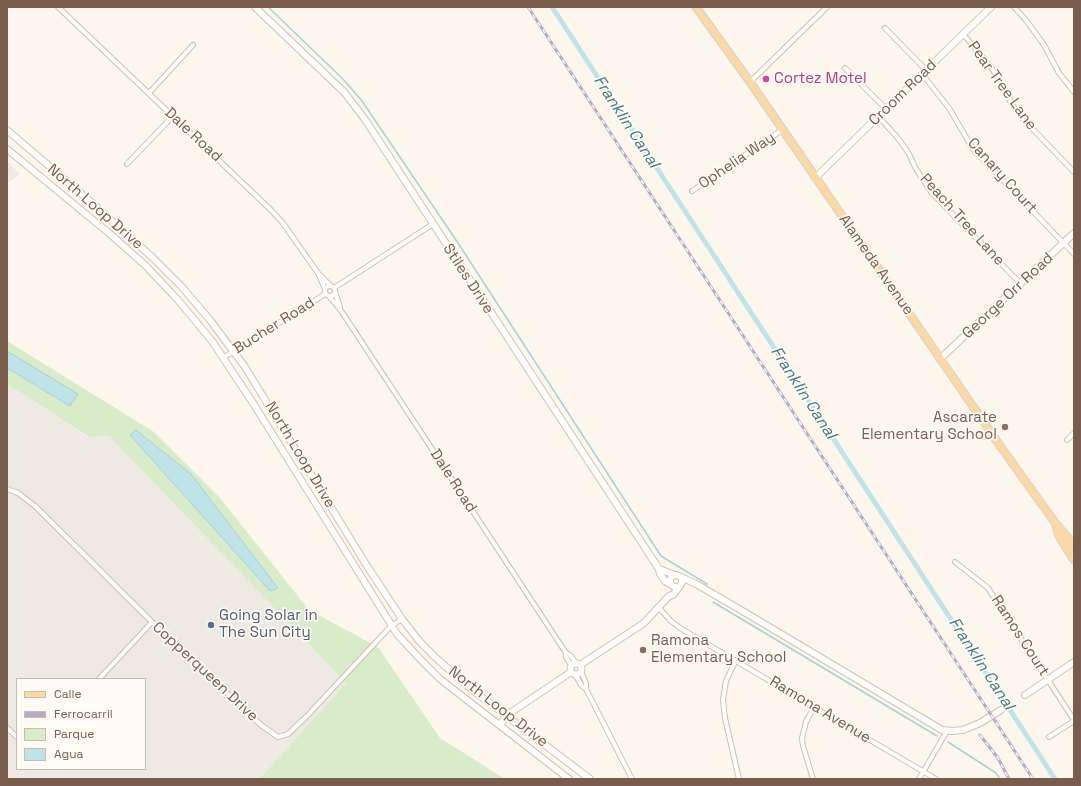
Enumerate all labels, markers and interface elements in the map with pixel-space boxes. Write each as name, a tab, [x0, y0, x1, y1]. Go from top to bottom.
street label: Pear Tree Lane	[964, 38, 1040, 134]
street label: Croom Road	[865, 56, 941, 130]
place label: Cortez Motel	[774, 70, 867, 88]
water label: Franklin Canal	[589, 72, 663, 172]
marker: Cortez Motel	[761, 74, 771, 84]
street label: Dale Road	[161, 104, 225, 166]
street label: Ophelia Way	[695, 129, 779, 193]
street label: Canary Court	[963, 135, 1041, 217]
street label: North Loop Drive	[43, 161, 147, 253]
street label: Peach Tree Lane	[916, 170, 1008, 270]
street label: Alameda Avenue	[835, 211, 917, 319]
street label: Stiles Drive	[439, 241, 497, 317]
street label: George Orr Road	[959, 249, 1057, 343]
street label: Bucher Road	[230, 294, 318, 358]
water label: Franklin Canal	[766, 343, 840, 443]
street label: North Loop Drive	[261, 399, 339, 511]
place label: Ascarate Elementary School	[861, 409, 997, 444]
marker: Ascarate Elementary School	[1000, 422, 1010, 432]
street label: Dale Road	[426, 446, 480, 516]
street label: Ramos Court	[987, 592, 1053, 680]
place label: Going Solar in The Sun City	[219, 607, 318, 642]
water label: Franklin Canal	[944, 614, 1018, 714]
street label: Copperqueen Drive	[148, 618, 262, 726]
marker: Going Solar in The Sun City	[206, 620, 216, 630]
place label: Ramona Elementary School	[651, 632, 787, 667]
marker: Ramona Elementary School	[638, 645, 648, 655]
street label: North Loop Drive	[445, 663, 551, 751]
street label: Ramona Avenue	[766, 673, 874, 747]
legend	[16, 678, 146, 770]
text: Calle	[54, 686, 82, 702]
text: Ferrocarril	[54, 706, 113, 722]
text: Parque	[54, 726, 94, 742]
text: Agua	[54, 746, 84, 762]

